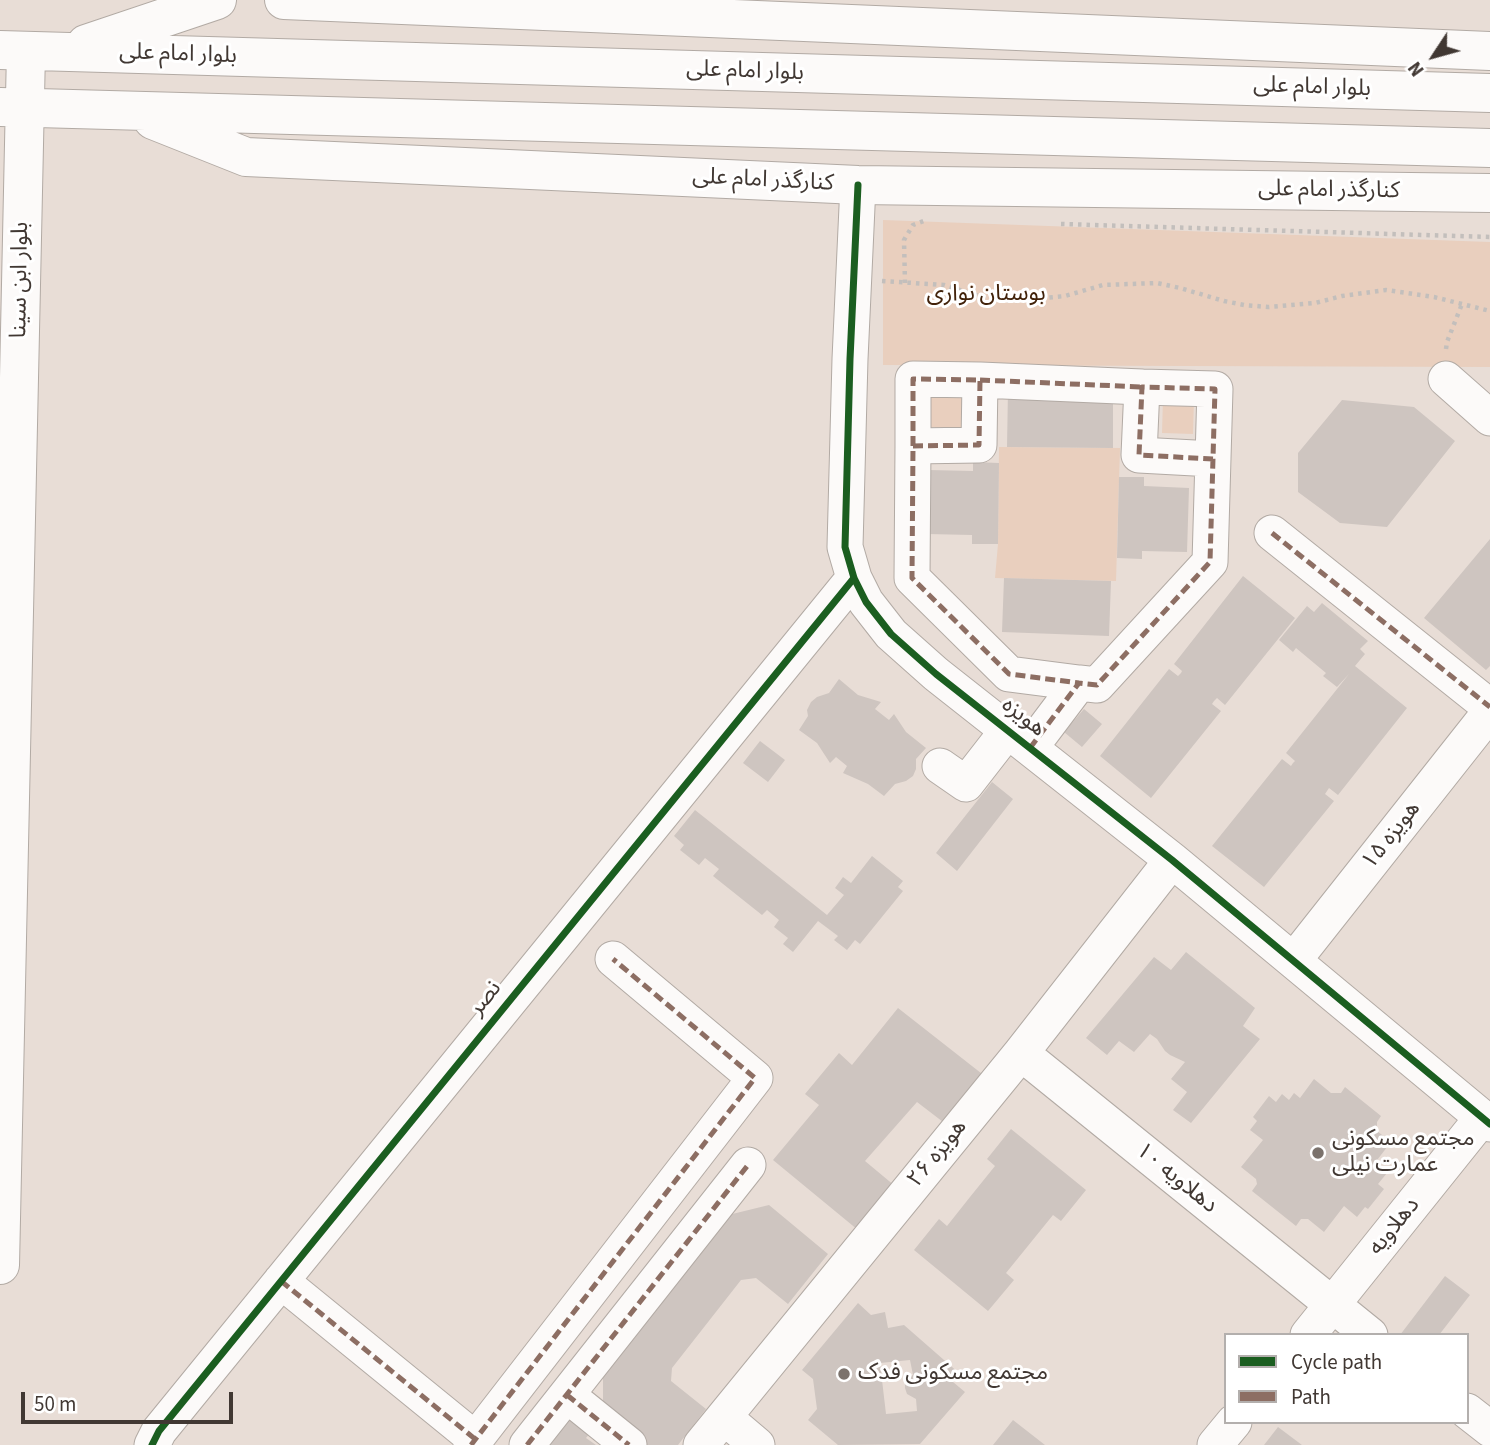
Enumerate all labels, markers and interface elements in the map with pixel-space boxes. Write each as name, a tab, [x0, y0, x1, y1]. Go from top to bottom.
north arrow	[1399, 21, 1469, 91]
street label: بلوار امام علی	[119, 39, 237, 71]
street label: بلوار امام علی	[686, 56, 804, 88]
text: N	[1402, 56, 1431, 82]
street label: بلوار امام علی	[1253, 72, 1371, 104]
street label: کنارگذر امام علی	[692, 164, 834, 198]
street label: کنارگذر امام علی	[1258, 176, 1400, 206]
street label: بلوار ابن سینا	[6, 221, 36, 339]
park label: بوستان نواری	[926, 281, 1046, 309]
street label: هویزه	[995, 692, 1051, 744]
street label: هویزه ۱۵	[1357, 796, 1427, 876]
street label: نصر	[464, 976, 508, 1022]
street label: هویزه ۲۶	[902, 1114, 974, 1194]
place label: مجتمع مسکونی عمارت نیلی	[1332, 1126, 1475, 1180]
street label: دهلاویه ۱۰	[1130, 1138, 1222, 1220]
marker: مجتمع مسکونی عمارت نیلی	[1310, 1145, 1326, 1161]
street label: دهلاویه	[1363, 1193, 1427, 1261]
legend	[1224, 1333, 1469, 1424]
text: Cycle path	[1291, 1347, 1382, 1377]
place label: مجتمع مسکونی فدک	[858, 1360, 1048, 1388]
marker: مجتمع مسکونی فدک	[836, 1366, 852, 1382]
scale bar	[24, 1378, 236, 1422]
text: Path	[1291, 1382, 1331, 1412]
text: 50 m	[34, 1389, 76, 1419]

